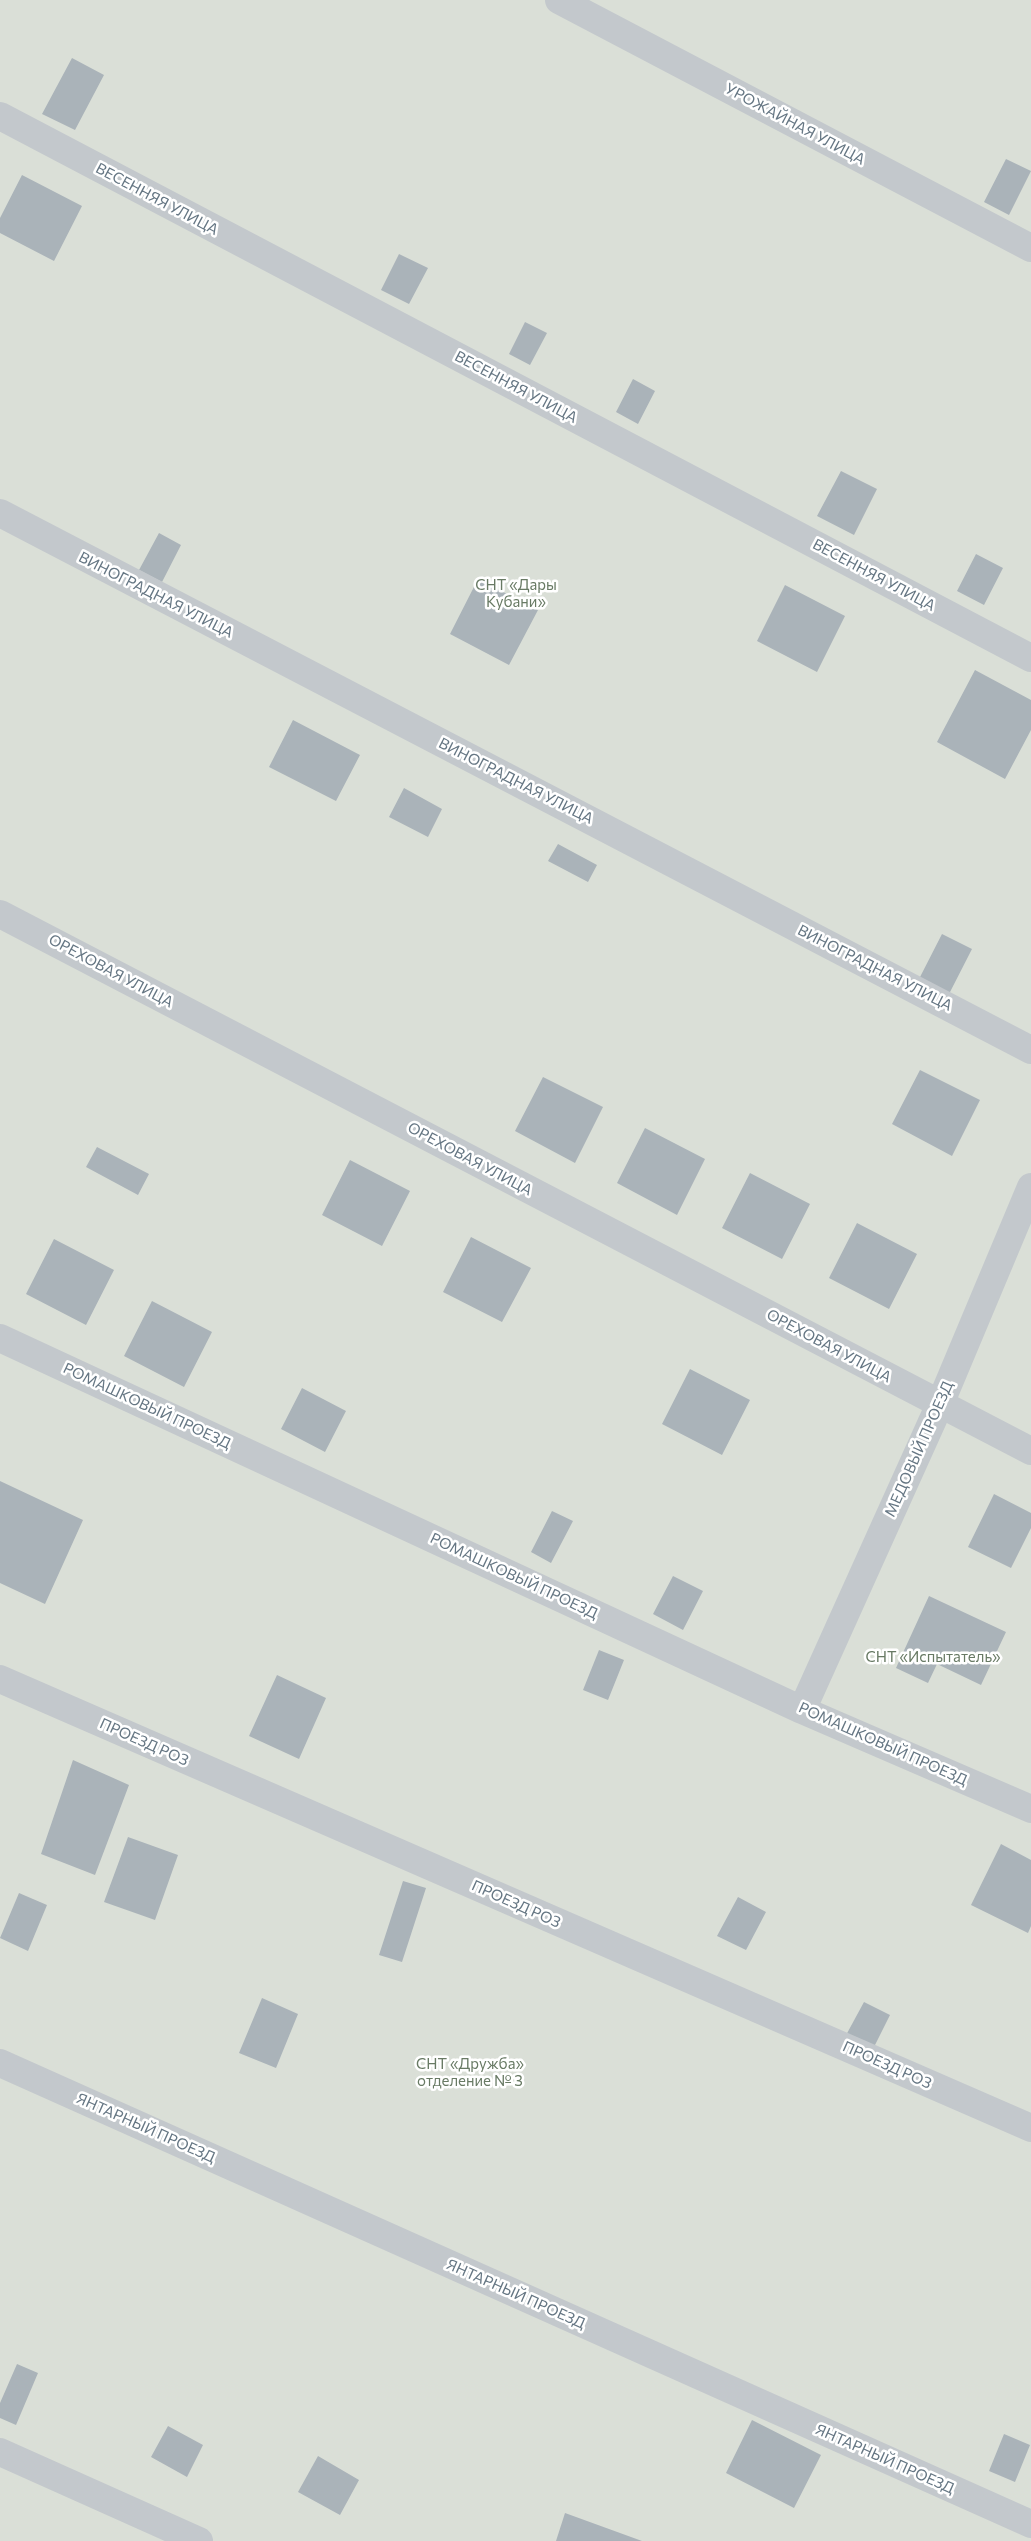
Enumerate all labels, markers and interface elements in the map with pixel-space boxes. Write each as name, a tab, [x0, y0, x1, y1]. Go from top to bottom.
street label: УРОЖАЙНАЯ УЛИЦА	[722, 79, 868, 169]
street label: ВЕСЕННЯЯ УЛИЦА	[93, 159, 221, 239]
street label: ВЕСЕННЯЯ УЛИЦА	[452, 347, 580, 427]
street label: ВЕСЕННЯЯ УЛИЦА	[810, 535, 938, 615]
street label: ВИНОГРАДНАЯ УЛИЦА	[76, 548, 236, 642]
park label: СНТ «Дары Кубани»	[475, 576, 557, 611]
street label: ВИНОГРАДНАЯ УЛИЦА	[436, 734, 596, 828]
street label: ВИНОГРАДНАЯ УЛИЦА	[795, 921, 955, 1015]
street label: ОРЕХОВАЯ УЛИЦА	[46, 931, 176, 1011]
street label: ОРЕХОВАЯ УЛИЦА	[405, 1119, 535, 1199]
street label: ОРЕХОВАЯ УЛИЦА	[764, 1306, 894, 1386]
street label: РОМАШКОВЫЙ ПРОЕЗД	[60, 1359, 234, 1453]
street label: МЕДОВЫЙ ПРОЕЗД	[881, 1378, 957, 1520]
street label: РОМАШКОВЫЙ ПРОЕЗД	[427, 1529, 601, 1623]
park label: СНТ «Испытатель»	[865, 1648, 1001, 1666]
street label: РОМАШКОВЫЙ ПРОЕЗД	[796, 1699, 970, 1789]
street label: ПРОЕЗД РОЗ	[97, 1714, 191, 1770]
street label: ПРОЕЗД РОЗ	[469, 1876, 563, 1932]
street label: ПРОЕЗД РОЗ	[840, 2037, 934, 2093]
park label: СНТ «Дружба» отделение № 3	[416, 2055, 524, 2090]
street label: ЯНТАРНЫЙ ПРОЕЗД	[74, 2089, 218, 2167]
street label: ЯНТАРНЫЙ ПРОЕЗД	[444, 2255, 588, 2333]
street label: ЯНТАРНЫЙ ПРОЕЗД	[813, 2420, 957, 2498]

